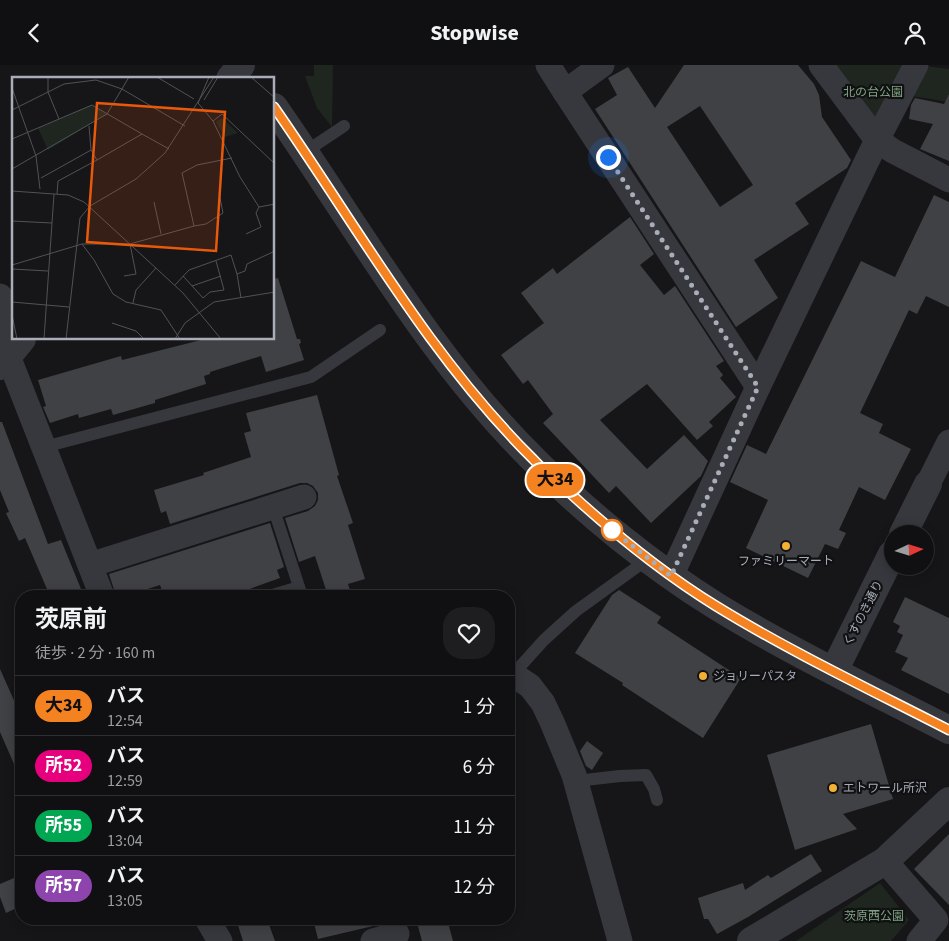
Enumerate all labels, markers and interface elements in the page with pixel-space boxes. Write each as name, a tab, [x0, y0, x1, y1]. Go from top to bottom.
text: Stopwise	[430, 17, 519, 49]
icon: back	[20, 19, 48, 47]
icon: person	[901, 19, 929, 47]
inset map	[12, 77, 275, 340]
park label: 北の台公園	[843, 84, 903, 101]
your location	[596, 145, 621, 170]
line badge: 大34	[526, 464, 584, 496]
text: 大34	[536, 467, 574, 492]
unlabelled marker	[601, 519, 623, 541]
north arrow	[884, 525, 934, 575]
map controls	[884, 525, 934, 575]
marker: ファミリーマート	[780, 540, 792, 552]
place label: ファミリーマート	[738, 553, 834, 570]
street label: くすのき通り	[840, 577, 887, 649]
text: 茨原前	[35, 602, 107, 637]
button: heart	[443, 607, 495, 659]
text: 徒歩 · 2 分 · 160 m	[35, 642, 155, 664]
place label: ジョリーパスタ	[713, 668, 797, 685]
marker: ジョリーパスタ	[697, 670, 709, 682]
text: バス	[107, 683, 145, 710]
text: 大34	[45, 693, 82, 718]
text: 1 分	[463, 694, 495, 721]
text: 12:54	[107, 710, 143, 732]
text: バス	[107, 743, 145, 770]
text: 所52	[45, 753, 82, 778]
text: 6 分	[463, 754, 495, 781]
text: 12:59	[107, 770, 143, 792]
place label: エトワール所沢	[843, 780, 927, 797]
marker: エトワール所沢	[827, 782, 839, 794]
text: バス	[107, 803, 145, 830]
text: 所55	[45, 813, 82, 838]
text: 11 分	[453, 814, 495, 841]
text: 13:04	[107, 830, 143, 852]
text: バス	[107, 863, 145, 890]
text: 所57	[45, 873, 82, 898]
text: 12 分	[453, 874, 495, 901]
text: 13:05	[107, 890, 143, 912]
park label: 茨原西公園	[844, 908, 904, 925]

